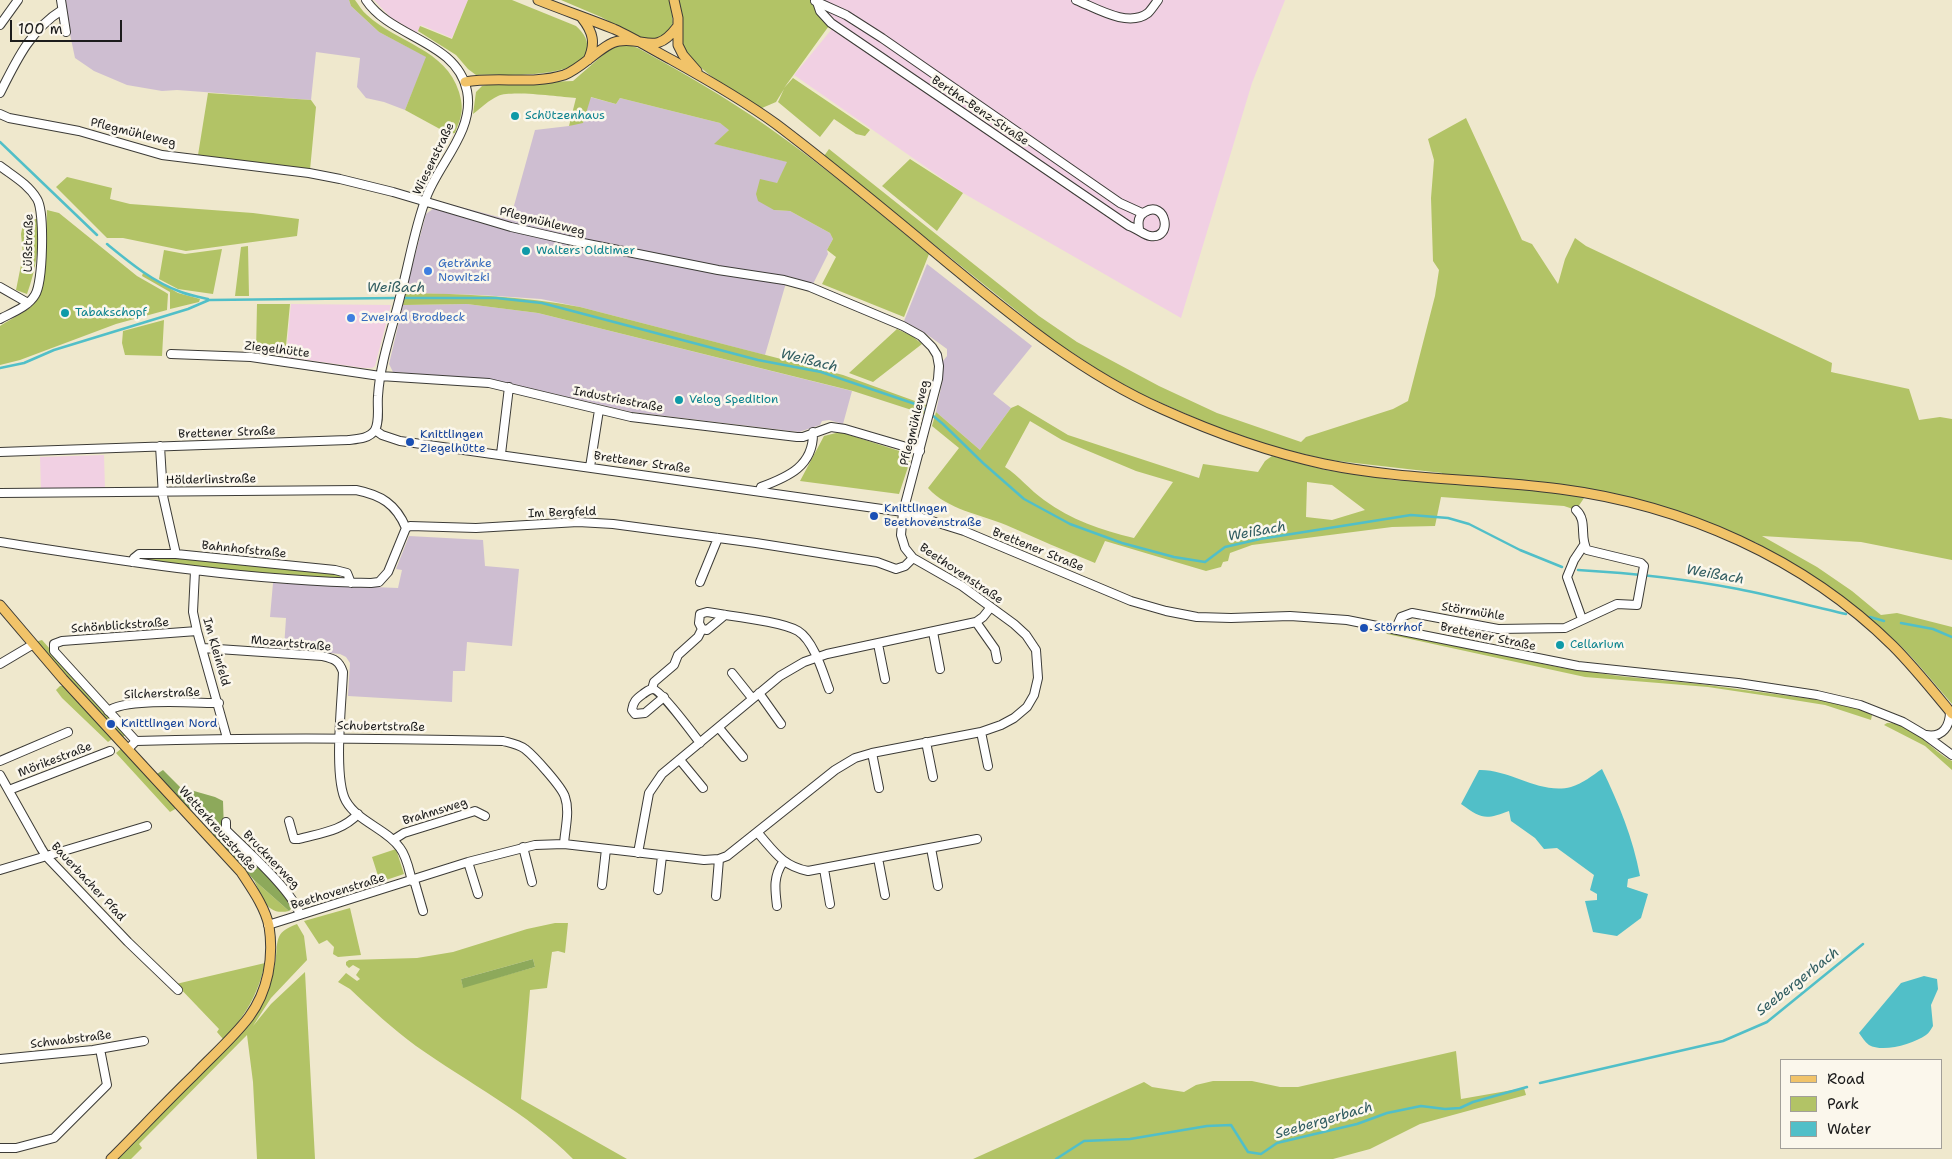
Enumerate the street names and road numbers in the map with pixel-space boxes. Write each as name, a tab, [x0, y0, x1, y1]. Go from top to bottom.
street label: Bertha-Benz-Straße	[929, 73, 1031, 149]
street label: Pflegmühleweg	[89, 115, 177, 151]
street label: Wiesenstraße	[410, 120, 458, 198]
street label: Pflegmühleweg	[498, 204, 586, 240]
street label: Lüßstraße	[21, 213, 37, 273]
street label: Ziegelhütte	[244, 339, 310, 361]
street label: Pflegmühleweg	[897, 379, 933, 467]
street label: Industriestraße	[572, 384, 664, 416]
street label: Brettener Straße	[178, 424, 276, 442]
street label: Brettener Straße	[593, 449, 691, 477]
street label: Hölderlinstraße	[166, 472, 256, 488]
street label: Im Bergfeld	[528, 505, 596, 521]
street label: Brettener Straße	[990, 525, 1086, 575]
street label: Bahnhofstraße	[201, 538, 287, 562]
street label: Beethovenstraße	[916, 541, 1006, 607]
street label: Störrmühle	[1440, 600, 1506, 624]
street label: Schönblickstraße	[70, 615, 170, 637]
street label: Im Kleinfeld	[199, 616, 233, 688]
street label: Brettener Straße	[1439, 620, 1537, 654]
street label: Mozartstraße	[250, 633, 332, 655]
street label: Silcherstraße	[124, 685, 200, 703]
street label: Schubertstraße	[337, 719, 425, 735]
street label: Mörikestraße	[16, 739, 94, 781]
street label: Wetterkreuzstraße	[175, 784, 259, 874]
street label: Brahmsweg	[401, 795, 469, 829]
street label: Brucknerweg	[240, 828, 302, 892]
street label: Bauerbacher Pfad	[48, 840, 128, 924]
street label: Beethovenstraße	[289, 871, 387, 913]
street label: Schwabstraße	[29, 1028, 113, 1052]

